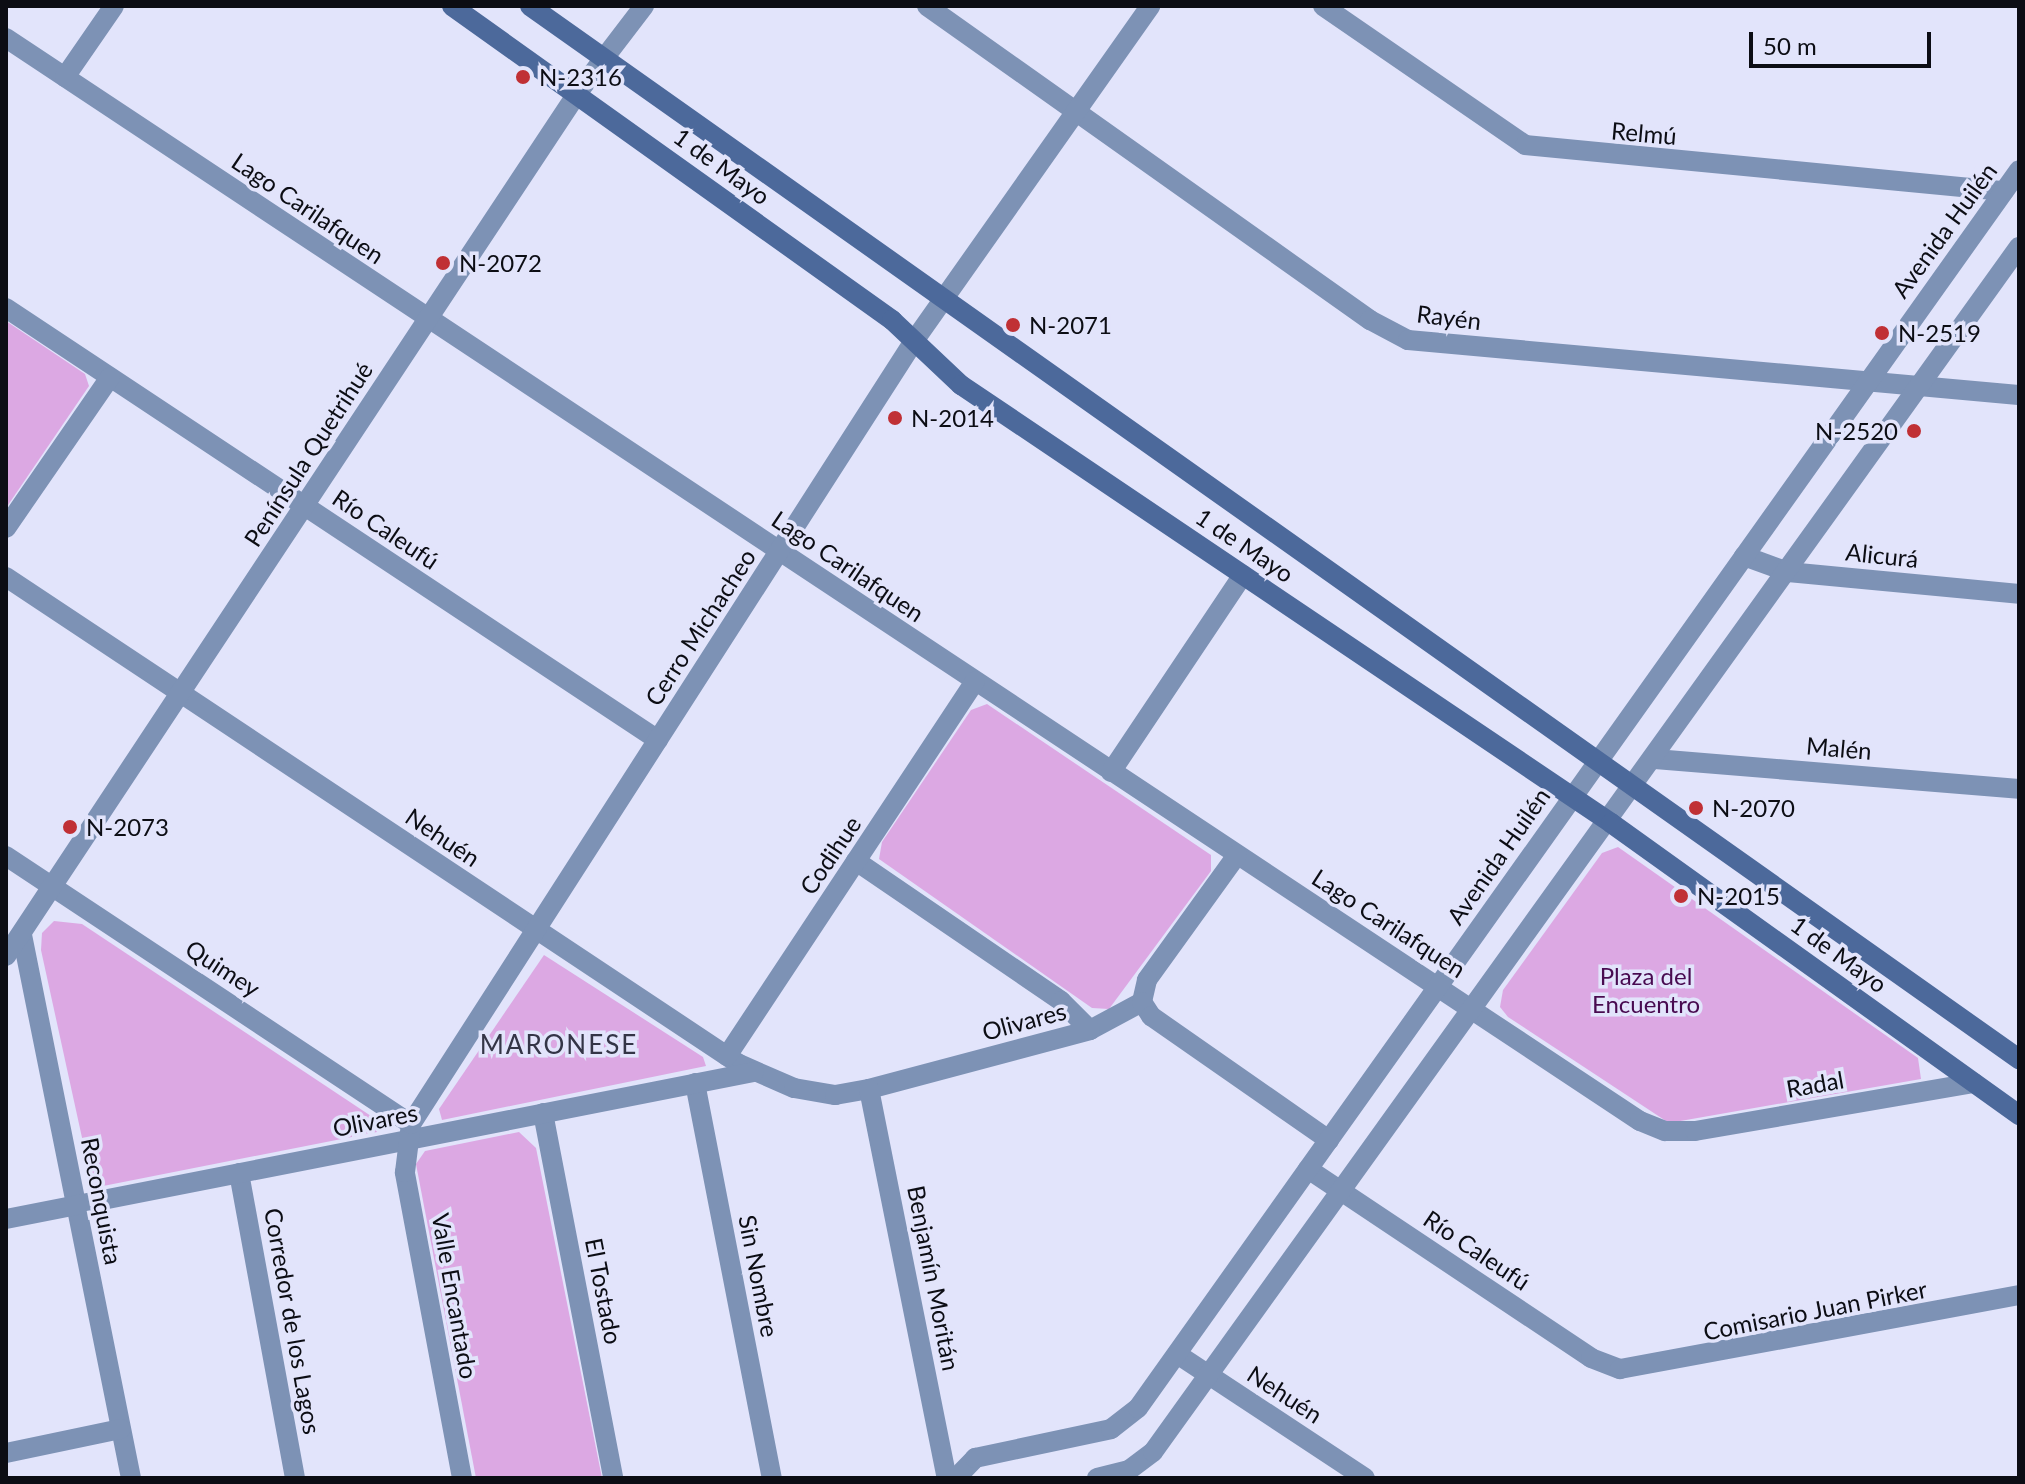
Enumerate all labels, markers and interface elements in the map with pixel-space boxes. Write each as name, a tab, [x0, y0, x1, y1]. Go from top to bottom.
scale bar	[1753, 16, 1935, 66]
text: 50 m	[1763, 31, 1817, 60]
place label: N-2316	[539, 63, 622, 91]
marker: N-2316	[514, 68, 532, 86]
street label: Relmú	[1610, 116, 1678, 150]
street label: 1 de Mayo	[668, 122, 776, 210]
street label: Lago Carilafquen	[227, 147, 389, 269]
street label: Avenida Huilén	[1885, 157, 2003, 303]
place label: N-2072	[459, 249, 542, 277]
marker: N-2072	[434, 254, 452, 272]
street label: Rayén	[1415, 299, 1483, 335]
place label: N-2071	[1029, 311, 1112, 339]
marker: N-2071	[1004, 316, 1022, 334]
place label: N-2519	[1898, 319, 1981, 347]
marker: N-2519	[1873, 324, 1891, 342]
street label: Península Quetrihué	[238, 356, 378, 552]
place label: N-2014	[911, 404, 994, 432]
marker: N-2014	[886, 409, 904, 427]
place label: N-2520	[1815, 417, 1898, 445]
marker: N-2520	[1905, 422, 1923, 440]
street label: Río Caleufú	[327, 483, 445, 575]
street label: 1 de Mayo	[1191, 502, 1299, 588]
street label: Lago Carilafquen	[767, 505, 929, 627]
street label: Alicurá	[1844, 537, 1920, 573]
street label: Cerro Michacheo	[639, 543, 761, 711]
street label: Malén	[1805, 731, 1873, 765]
street label: Avenida Huilén	[1440, 782, 1556, 930]
place label: N-2070	[1712, 794, 1795, 822]
marker: N-2070	[1687, 799, 1705, 817]
street label: Nehuén	[400, 802, 486, 872]
street label: Codihue	[793, 810, 867, 900]
place label: N-2073	[86, 813, 169, 841]
marker: N-2073	[61, 818, 79, 836]
street label: Lago Carilafquen	[1307, 863, 1471, 983]
place label: N-2015	[1697, 882, 1780, 910]
marker: N-2015	[1672, 887, 1690, 905]
street label: 1 de Mayo	[1785, 910, 1893, 998]
street label: Quimey	[181, 933, 265, 1003]
park label: Plaza del Encuentro	[1592, 962, 1700, 1018]
street label: Olivares	[979, 996, 1069, 1046]
district label: MARONESE	[480, 1029, 638, 1061]
street label: Radal	[1784, 1065, 1846, 1103]
street label: Olivares	[330, 1098, 420, 1142]
street label: Reconquista	[76, 1135, 128, 1267]
street label: Benjamín Moritán	[902, 1183, 966, 1373]
street label: Río Caleufú	[1418, 1204, 1536, 1296]
street label: Corredor de los Lagos	[259, 1205, 327, 1437]
street label: Valle Encantado	[426, 1211, 484, 1381]
street label: Sin Nombre	[733, 1212, 785, 1340]
street label: El Tostado	[580, 1235, 628, 1347]
street label: Comisario Juan Pirker	[1700, 1274, 1930, 1346]
street label: Nehuén	[1242, 1359, 1328, 1429]

